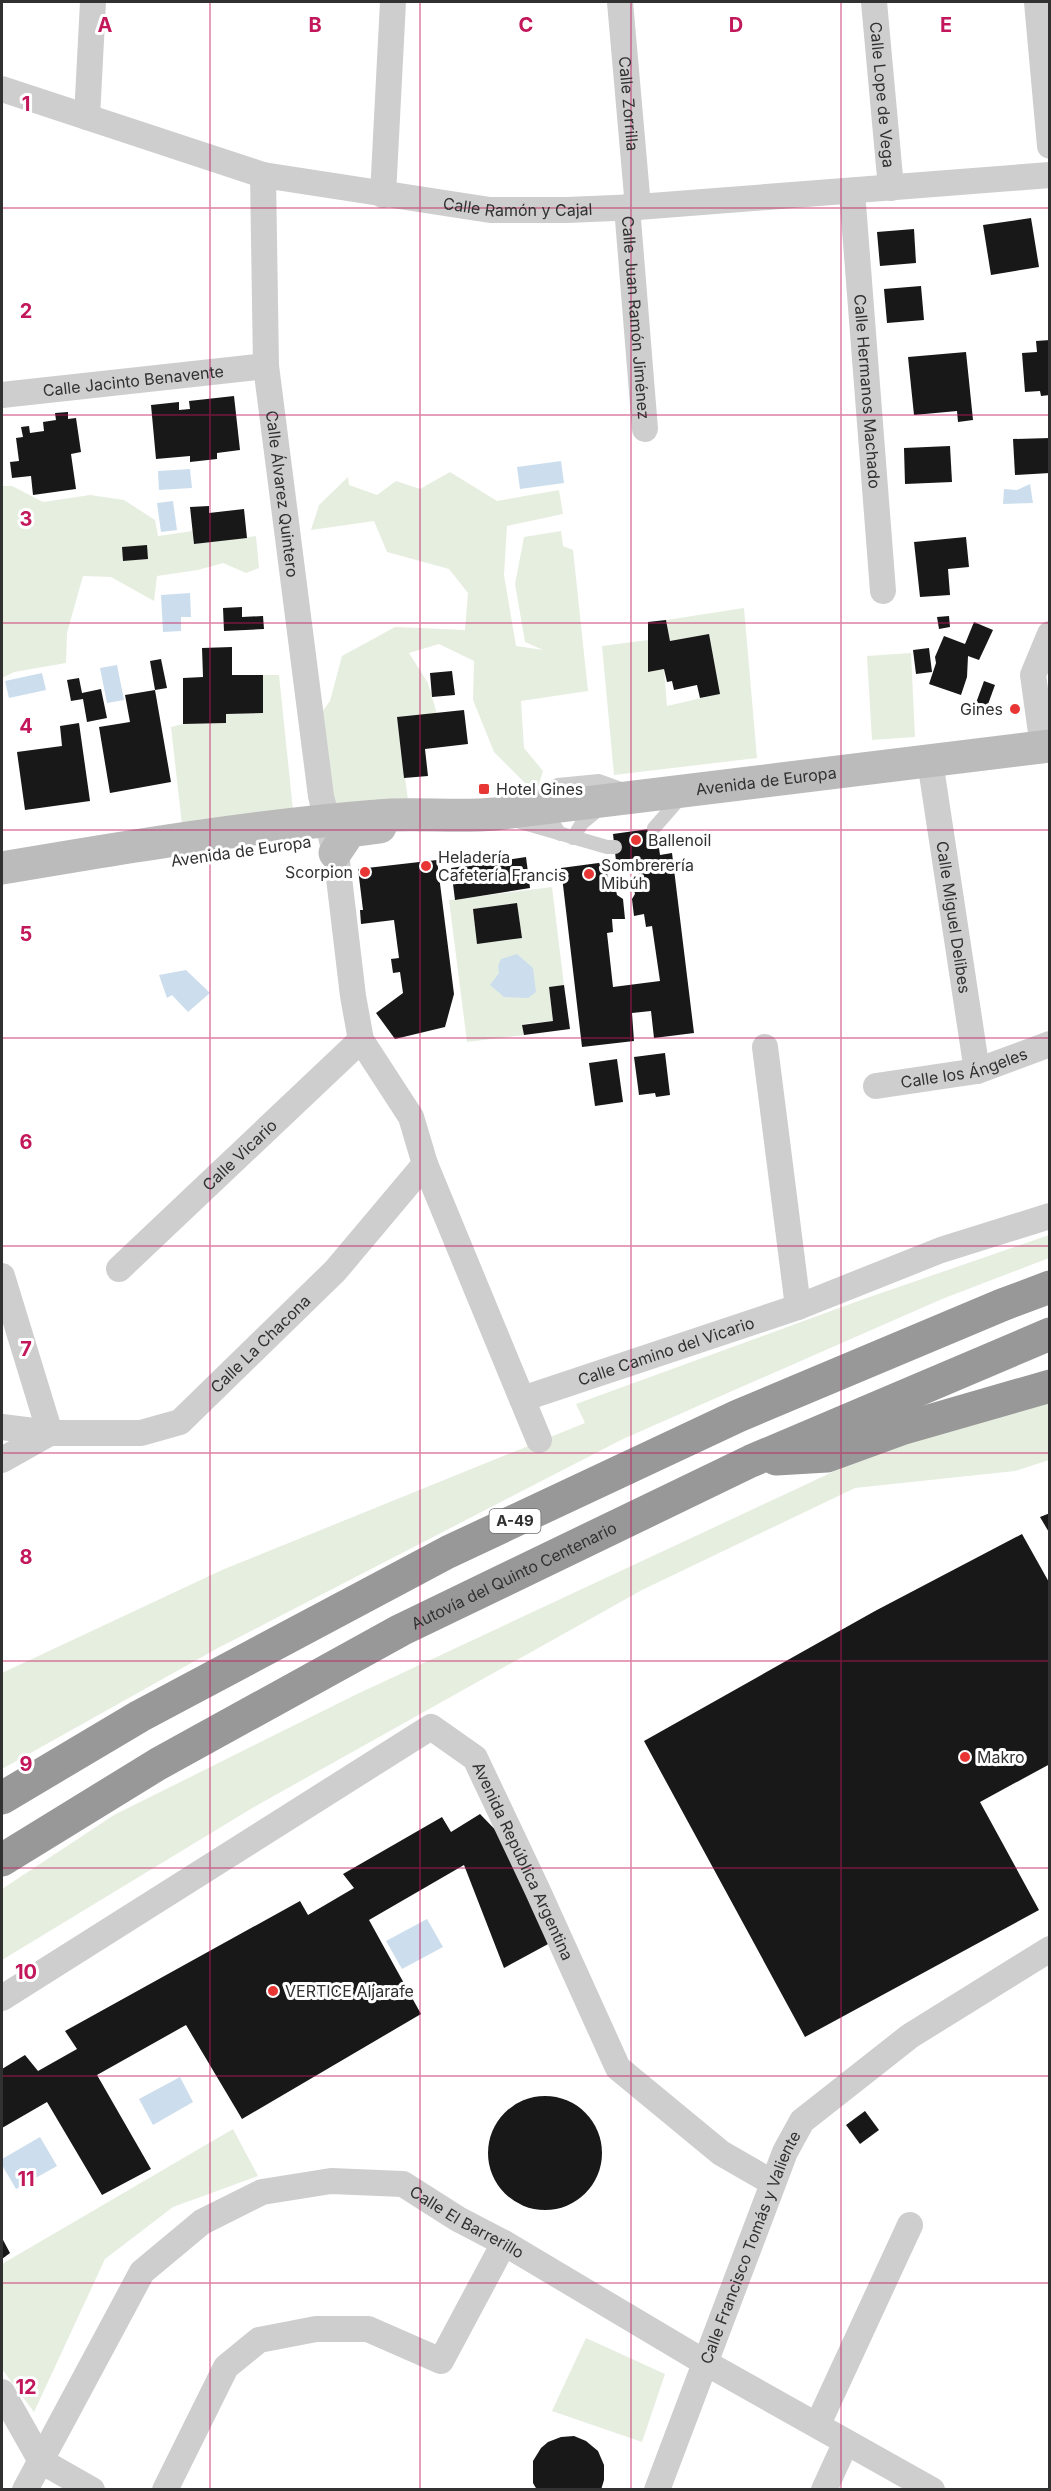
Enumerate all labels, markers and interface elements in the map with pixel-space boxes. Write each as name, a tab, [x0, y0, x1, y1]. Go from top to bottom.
text: A	[98, 13, 113, 37]
text: B	[308, 13, 322, 37]
text: C	[519, 13, 533, 37]
text: D	[729, 13, 743, 37]
text: E	[940, 13, 952, 37]
street label: Calle Lope de Vega	[866, 21, 899, 168]
street label: Calle Zorrilla	[615, 55, 643, 152]
text: 1	[22, 92, 30, 116]
street label: Calle Ramón y Cajal	[442, 193, 593, 221]
street label: Calle Juan Ramón Jiménez	[618, 215, 654, 420]
street label: Calle Hermanos Machado	[850, 293, 885, 489]
text: 2	[20, 299, 32, 323]
street label: Calle Jacinto Benavente	[42, 361, 225, 400]
street label: Calle Álvarez Quintero	[262, 409, 303, 579]
text: 3	[20, 507, 32, 531]
place label: Gines	[960, 699, 1003, 719]
marker: Gines	[1008, 702, 1022, 716]
text: 4	[19, 714, 33, 738]
street label: Avenida de Europa	[695, 762, 838, 799]
place label: Hotel Gines	[496, 779, 583, 799]
marker: Hotel Gines	[477, 782, 491, 796]
place label: Ballenoil	[648, 830, 711, 850]
street label: Avenida de Europa	[170, 831, 312, 871]
marker: Ballenoil	[629, 833, 643, 847]
street label: Calle Miguel Delibes	[932, 840, 975, 995]
place label: Heladería Cafetería Francis	[438, 847, 566, 885]
place label: Sombrerería Mibúh	[601, 855, 694, 893]
marker: Heladería Cafetería Francis	[419, 859, 433, 873]
place label: Scorpion	[285, 862, 353, 882]
marker: Scorpion	[358, 865, 372, 879]
marker: Sombrerería Mibúh	[582, 867, 596, 881]
text: 5	[20, 922, 32, 946]
street label: Calle los Ángeles	[899, 1043, 1030, 1092]
street label: Calle Vicario	[198, 1115, 281, 1195]
text: 6	[20, 1130, 33, 1154]
street label: Calle La Chacona	[206, 1291, 315, 1397]
street label: Calle Camino del Vicario	[575, 1312, 757, 1390]
text: 7	[20, 1337, 32, 1361]
road number: A-49	[490, 1509, 540, 1533]
street label: Autovía del Quinto Centenario	[408, 1517, 620, 1634]
text: 8	[19, 1545, 33, 1569]
place label: Makro	[977, 1747, 1025, 1767]
marker: Makro	[958, 1750, 972, 1764]
text: 9	[20, 1752, 33, 1776]
street label: Avenida República Argentina	[468, 1759, 578, 1963]
text: 10	[15, 1960, 37, 1984]
place label: VERTICE Aljarafe	[285, 1981, 414, 2001]
marker: VERTICE Aljarafe	[266, 1984, 280, 1998]
street label: Calle Francisco Tomás y Valiente	[696, 2127, 805, 2367]
text: 11	[17, 2167, 35, 2191]
street label: Calle El Barrerillo	[406, 2181, 528, 2263]
text: 12	[15, 2375, 37, 2399]

